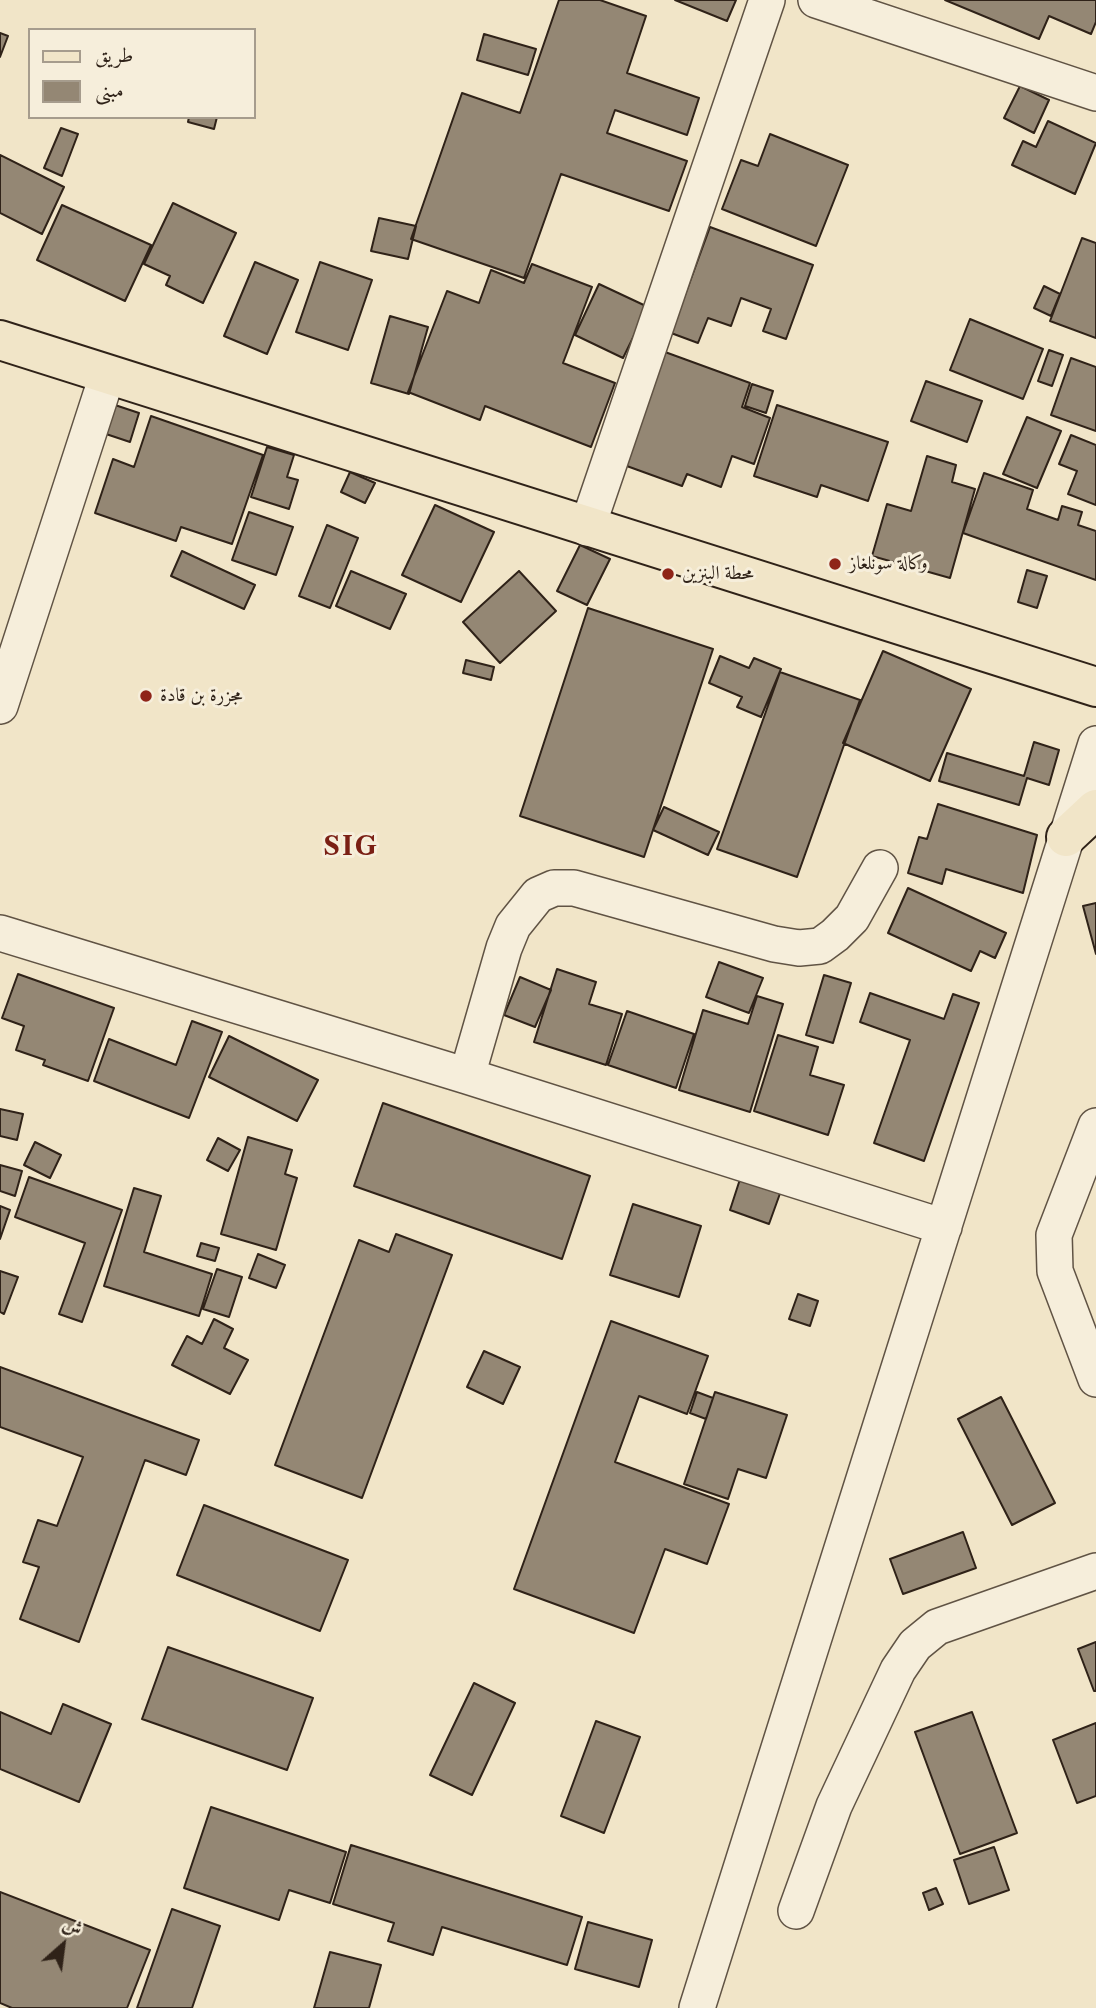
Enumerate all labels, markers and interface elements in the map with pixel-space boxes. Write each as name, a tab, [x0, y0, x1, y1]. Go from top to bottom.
legend	[28, 28, 256, 119]
text: طريق	[95, 42, 133, 67]
text: مبنى	[95, 77, 124, 102]
place label: وكالة سونلغاز	[849, 553, 928, 575]
marker: وكالة سونلغاز	[827, 556, 843, 572]
place label: محطة البنزين	[682, 563, 754, 585]
marker: محطة البنزين	[660, 566, 676, 582]
place label: مجزرة بن قادة	[160, 685, 242, 707]
marker: مجزرة بن قادة	[138, 688, 154, 704]
district label: SIG	[324, 831, 378, 863]
north arrow	[28, 1910, 98, 1980]
text: ش	[59, 1911, 87, 1941]

